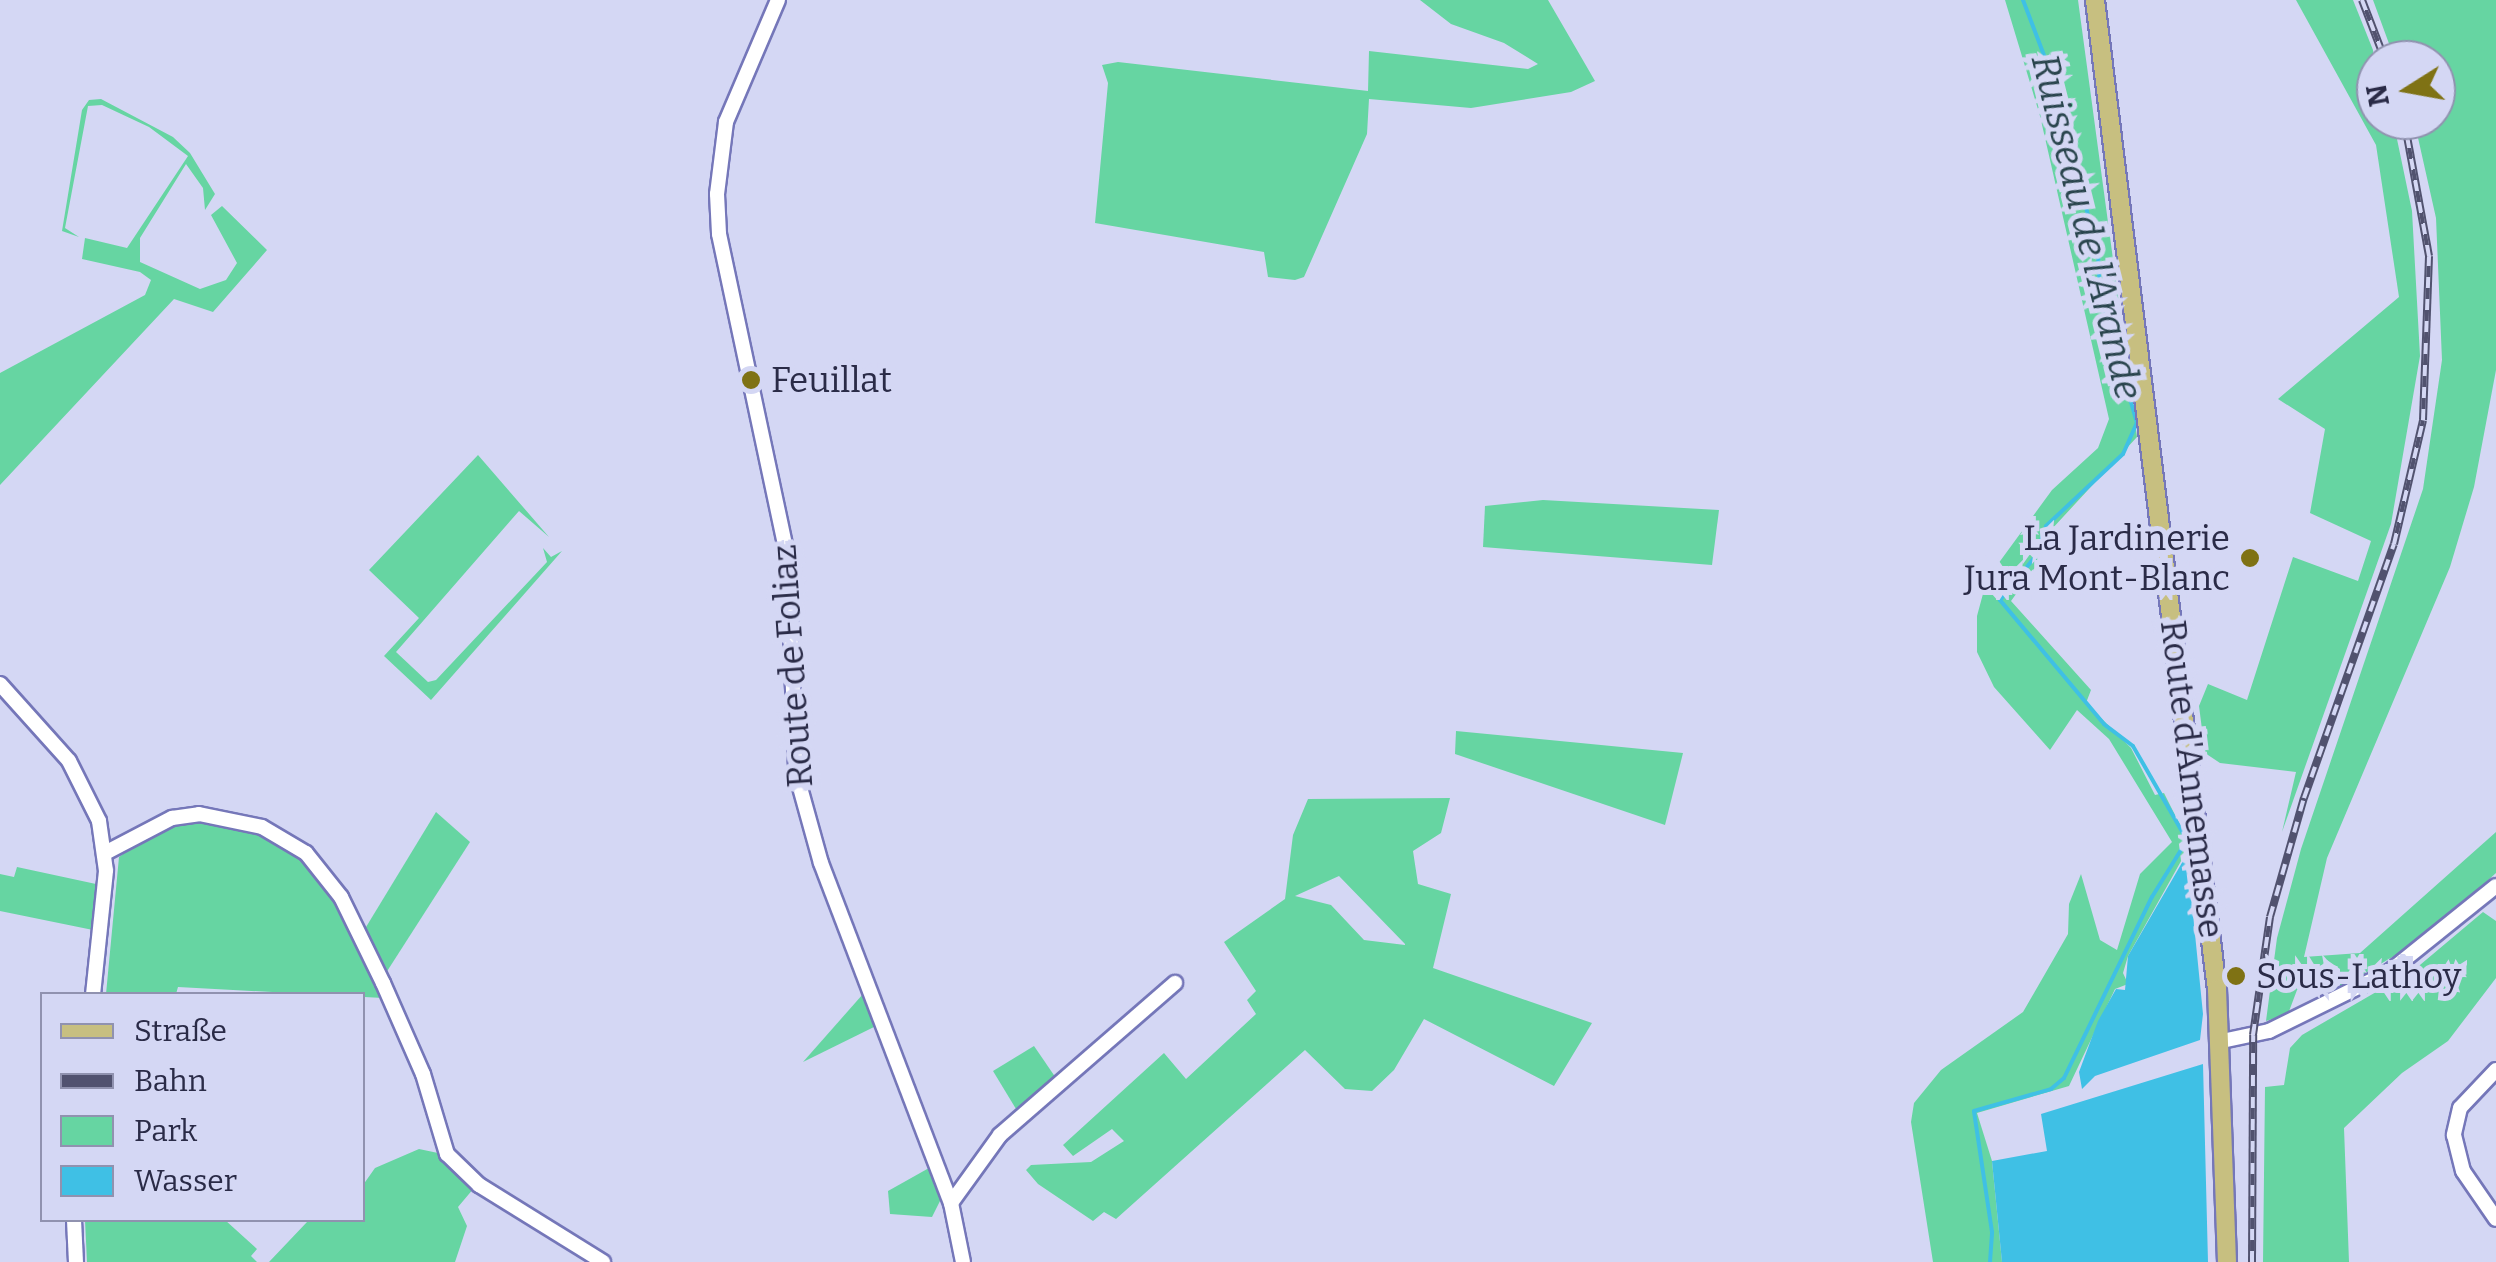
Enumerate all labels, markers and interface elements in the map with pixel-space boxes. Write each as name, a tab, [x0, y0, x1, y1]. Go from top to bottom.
north arrow	[2356, 40, 2456, 140]
water label: Ruisseau de l'Arande	[2021, 50, 2151, 404]
text: N	[2360, 82, 2396, 109]
place label: Feuillat	[771, 359, 892, 401]
marker: Feuillat	[740, 369, 762, 391]
place label: La Jardinerie Jura Mont-Blanc	[1964, 517, 2230, 599]
street label: Route de Foliaz	[763, 543, 821, 789]
marker: La Jardinerie Jura Mont-Blanc	[2239, 547, 2261, 569]
street label: Route d'Annemasse	[2152, 618, 2232, 940]
place label: Sous-Lathoy	[2256, 955, 2461, 997]
marker: Sous-Lathoy	[2225, 965, 2247, 987]
legend	[40, 992, 365, 1222]
text: Straße	[134, 1013, 227, 1049]
text: Bahn	[134, 1063, 207, 1099]
text: Park	[134, 1113, 197, 1149]
text: Wasser	[134, 1163, 237, 1199]

